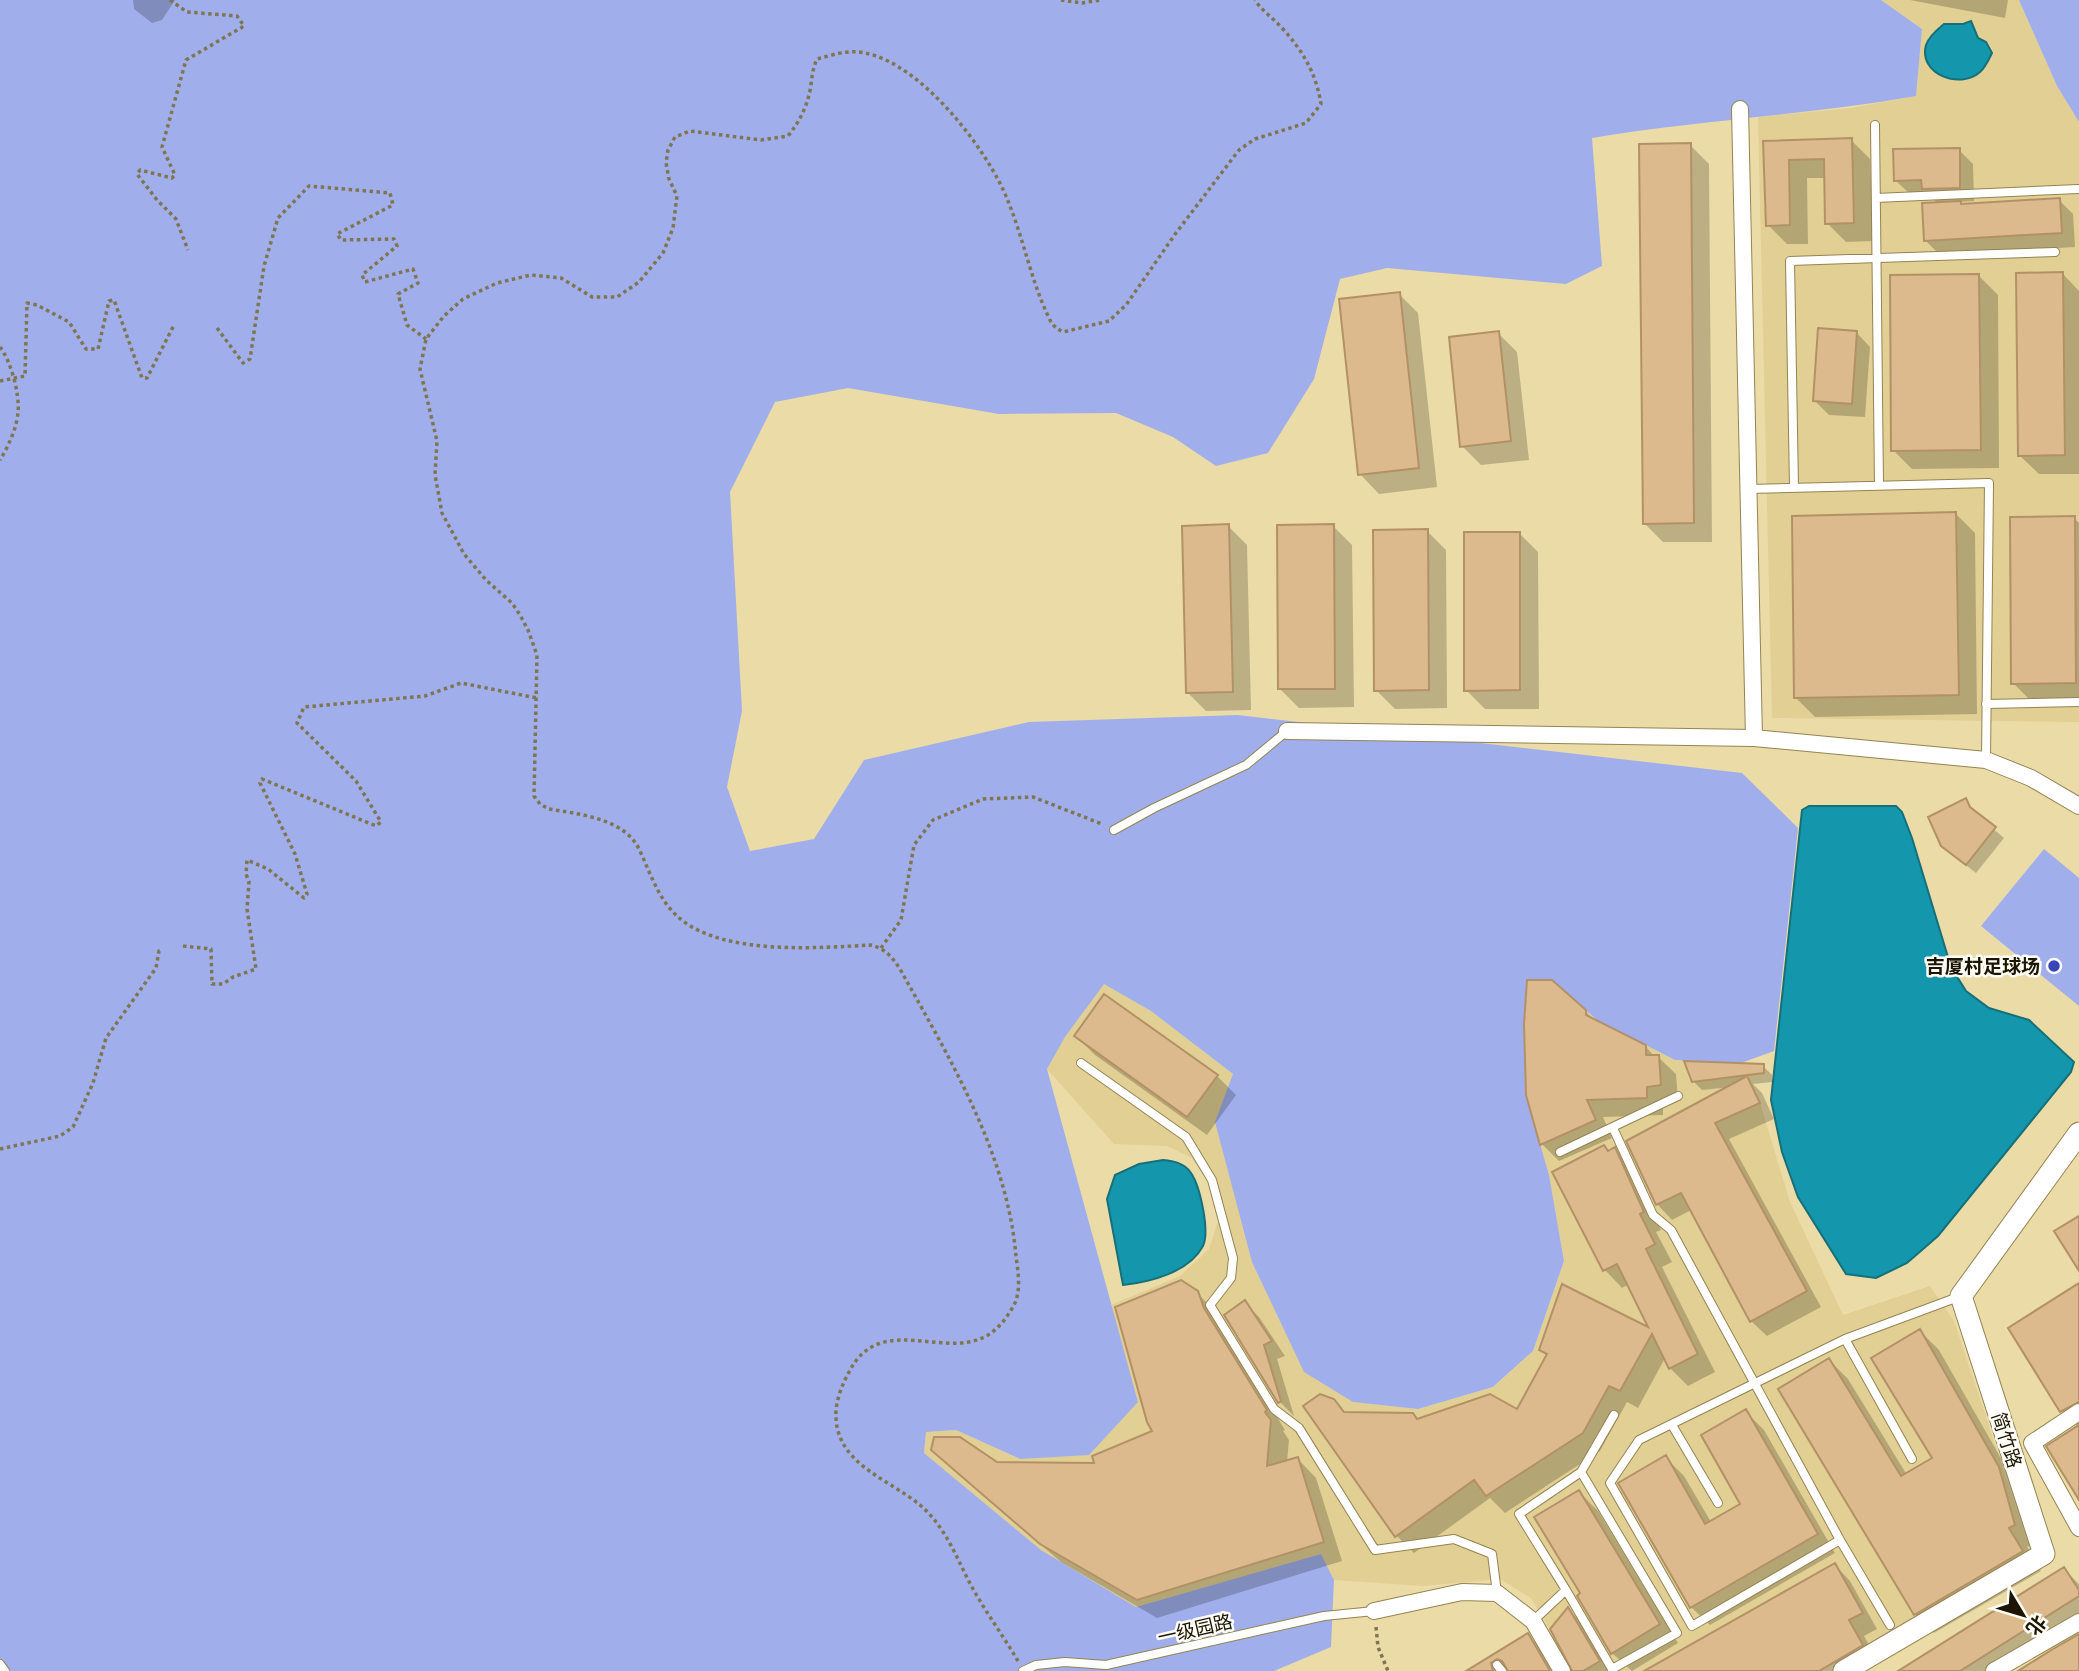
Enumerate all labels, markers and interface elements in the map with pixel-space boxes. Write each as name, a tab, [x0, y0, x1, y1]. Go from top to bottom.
place label: 吉厦村足球场	[1926, 954, 2040, 981]
marker: 吉厦村足球场	[2046, 958, 2062, 974]
street label: 简竹路	[1984, 1409, 2027, 1472]
north arrow	[1988, 1580, 2058, 1650]
street label: 一级园路	[1155, 1609, 1235, 1652]
text: 北	[2019, 1609, 2052, 1640]

